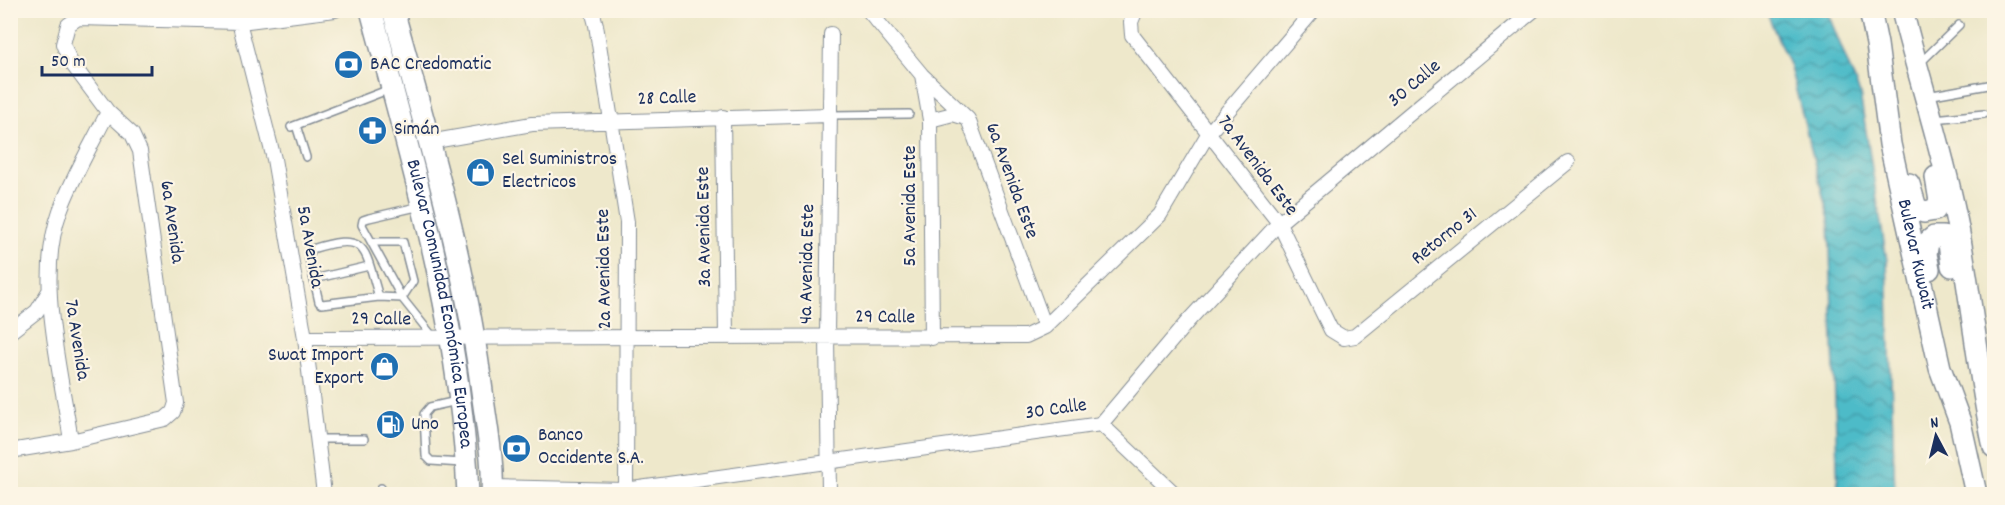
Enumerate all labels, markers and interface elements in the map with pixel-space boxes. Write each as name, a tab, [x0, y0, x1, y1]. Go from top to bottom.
scale bar	[42, 39, 152, 77]
bank icon: BAC Credomatic	[333, 49, 365, 81]
text: 50 m	[51, 50, 86, 75]
place label: BAC Credomatic	[370, 51, 491, 79]
street label: 30 Calle	[1382, 53, 1448, 115]
street label: 28 Calle	[637, 84, 697, 114]
street label: 7a Avenida Este	[1210, 110, 1304, 222]
pharmacy icon: Simán	[357, 114, 389, 146]
place label: Simán	[394, 116, 439, 144]
street label: 6a Avenida Este	[977, 119, 1045, 243]
street label: 5a Avenida Este	[897, 145, 925, 267]
place label: Sel Suministros Electricos	[502, 146, 617, 197]
shop icon: Sel Suministros Electricos	[465, 156, 497, 188]
street label: Bulevar Comunidad Económica Europea	[398, 157, 479, 450]
street label: 3a Avenida Este	[690, 166, 720, 288]
street label: 6a Avenida	[151, 179, 191, 266]
street label: Bulevar Kuwait	[1889, 197, 1941, 313]
street label: Retorno 31	[1406, 202, 1484, 272]
street label: 4a Avenida Este	[793, 203, 823, 324]
street label: 5a Avenida	[288, 204, 330, 291]
street label: 2a Avenida Este	[590, 208, 620, 330]
street label: 7a Avenida	[56, 298, 96, 383]
street label: 29 Calle	[855, 303, 915, 333]
street label: 29 Calle	[351, 305, 411, 335]
place label: Swat Import Export	[268, 342, 364, 393]
shop icon: Swat Import Export	[369, 351, 401, 383]
street label: 30 Calle	[1023, 392, 1089, 428]
north arrow	[1906, 406, 1966, 466]
fuel station icon: Uno	[374, 409, 406, 441]
place label: Uno	[411, 411, 439, 439]
text: N	[1929, 412, 1940, 435]
place label: Banco Occidente S.A.	[538, 422, 644, 473]
bank icon: Banco Occidente S.A.	[501, 432, 533, 464]

